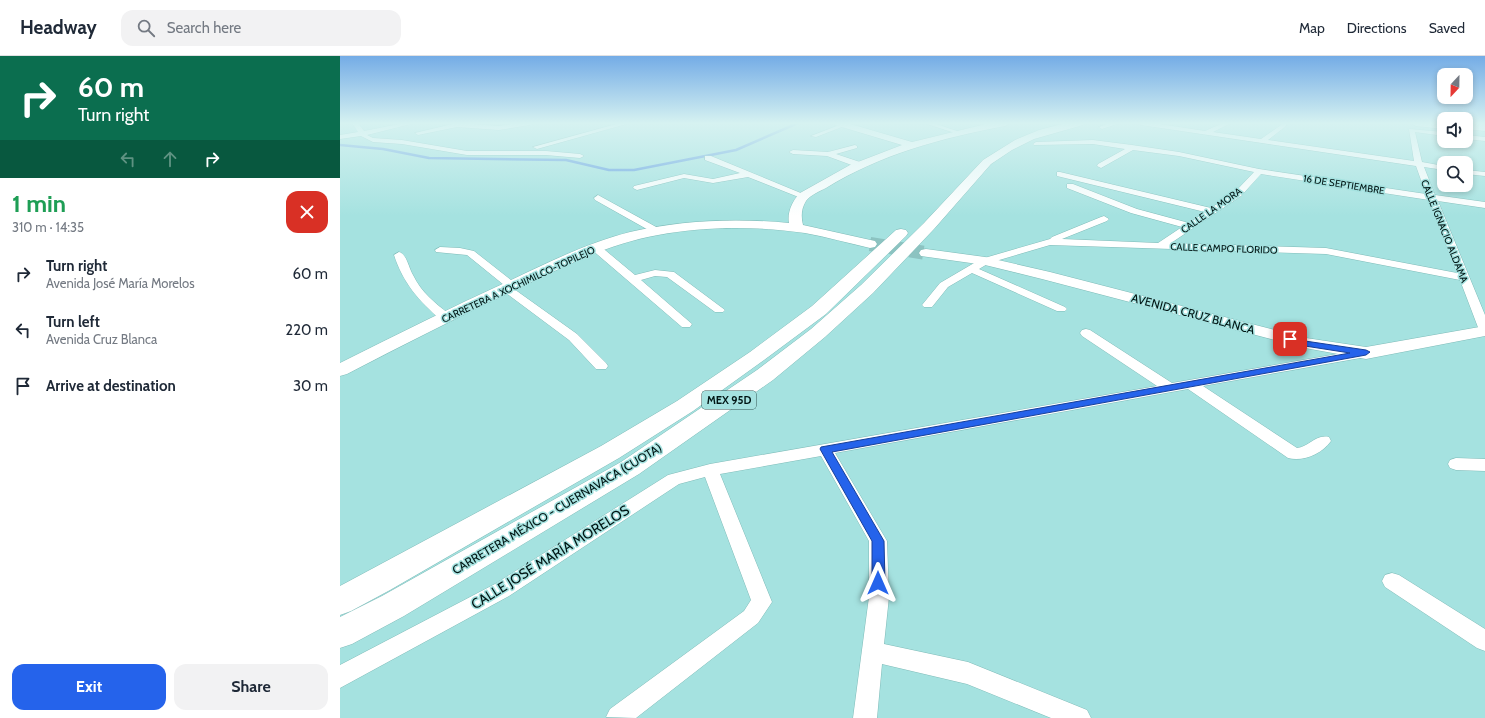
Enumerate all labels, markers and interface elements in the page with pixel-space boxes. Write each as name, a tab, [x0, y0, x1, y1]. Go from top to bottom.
search box	[121, 10, 401, 46]
text: Headway	[20, 16, 97, 39]
icon: search	[135, 17, 157, 39]
text: Search here	[167, 19, 241, 37]
text: Map	[1299, 19, 1325, 37]
text: Directions	[1347, 19, 1407, 37]
text: Saved	[1429, 19, 1465, 37]
north arrow	[1437, 68, 1473, 104]
map controls	[1437, 68, 1473, 192]
text: 60 m	[78, 70, 144, 104]
icon: right	[12, 72, 64, 124]
text: Turn right	[78, 104, 149, 126]
button: sound	[1437, 112, 1473, 148]
icon: left	[117, 148, 139, 170]
icon: ahead	[159, 148, 181, 170]
icon: right	[201, 148, 223, 170]
button: search	[1437, 156, 1473, 192]
street label: 16 DE SEPTIEMBRE	[1302, 172, 1386, 197]
street label: CALLE IGNACIO ALDAMA	[1418, 178, 1471, 285]
street label: CALLE LA MORA	[1178, 184, 1245, 236]
text: 1 min	[12, 189, 66, 218]
button: close	[286, 191, 328, 233]
text: 310 m · 14:35	[12, 219, 84, 235]
street label: CALLE CAMPO FLORIDO	[1170, 240, 1278, 257]
street label: CARRETERA A XOCHIMILCO-TOPILEJO	[440, 243, 597, 326]
text: Turn right	[46, 257, 107, 275]
icon: right	[12, 263, 34, 285]
text: 60 m	[292, 265, 328, 283]
text: Avenida José María Morelos	[46, 275, 195, 291]
street label: AVENIDA CRUZ BLANCA	[1130, 290, 1257, 337]
text: Turn left	[46, 313, 100, 331]
icon: left	[12, 319, 34, 341]
text: 220 m	[285, 321, 328, 339]
pin	[1273, 322, 1307, 356]
icon: arrive	[1279, 328, 1301, 350]
text: Avenida Cruz Blanca	[46, 331, 157, 347]
icon: arrive	[12, 375, 34, 397]
text: Arrive at destination	[46, 377, 176, 395]
text: 30 m	[293, 377, 328, 395]
road number: MEX 95D	[702, 391, 756, 409]
street label: CARRETERA MÉXICO - CUERNAVACA (CUOTA)	[449, 440, 664, 577]
street label: CALLE JOSÉ MARÍA MORELOS	[468, 501, 632, 613]
position arrow	[857, 562, 899, 604]
button: Exit	[12, 664, 166, 710]
button: Share	[174, 664, 328, 710]

